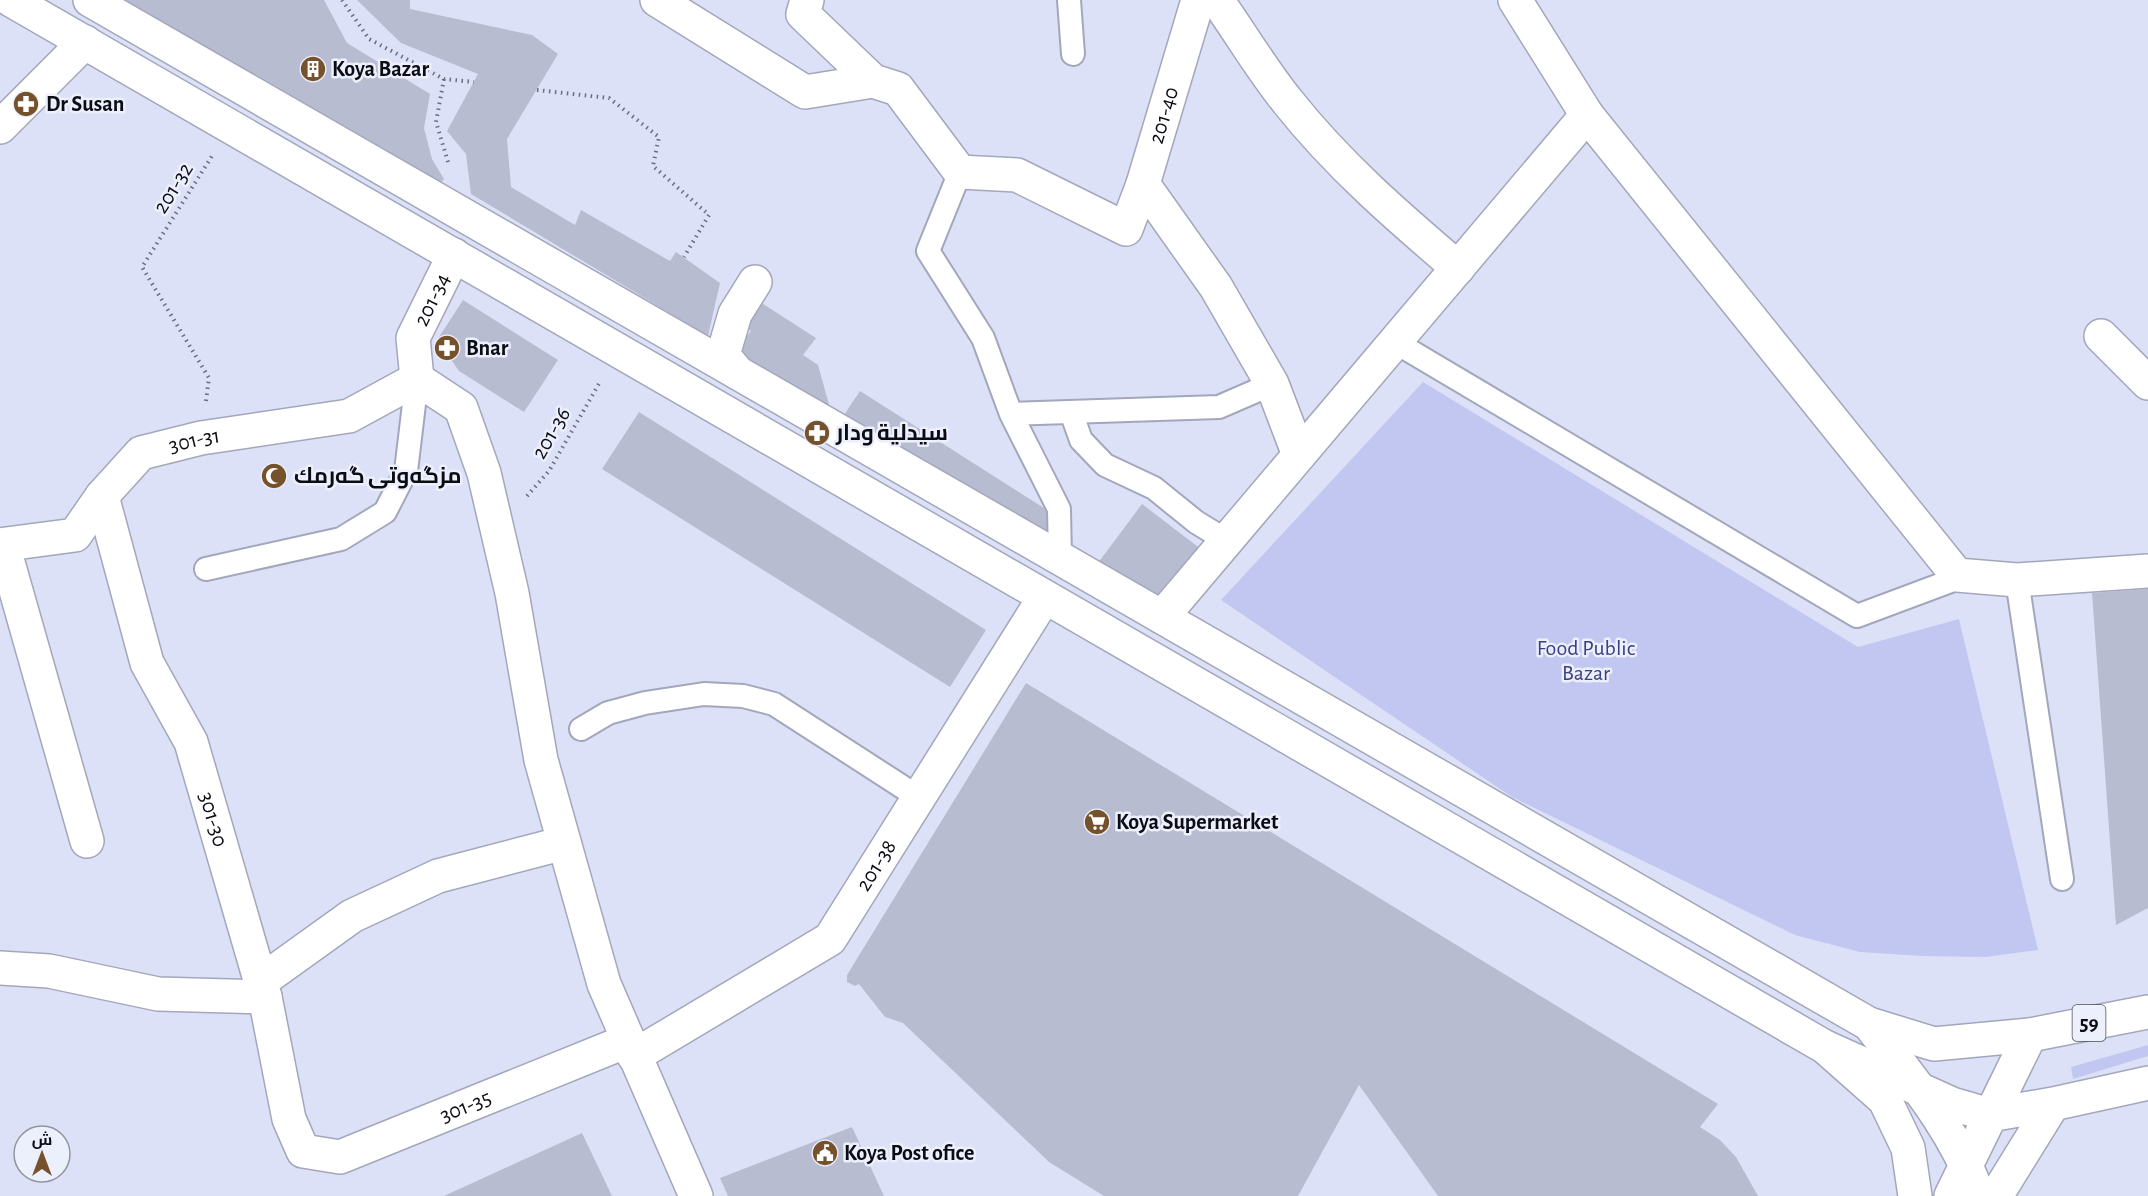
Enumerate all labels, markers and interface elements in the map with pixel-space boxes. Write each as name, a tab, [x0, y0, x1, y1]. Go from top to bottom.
building icon: Koya Bazar	[298, 54, 328, 84]
place label: Koya Bazar	[332, 58, 430, 81]
street label: 201-40	[1145, 84, 1182, 146]
pharmacy icon: Dr Susan	[11, 89, 41, 119]
place label: Dr Susan	[46, 93, 124, 115]
street label: 201-32	[149, 159, 197, 217]
street label: 201-34	[410, 270, 454, 329]
pharmacy icon: Bnar	[432, 333, 462, 363]
place label: Bnar	[466, 337, 509, 359]
street label: 201-36	[528, 404, 574, 462]
pharmacy icon: سيدلية ودار	[802, 418, 832, 448]
place label: سيدلية ودار	[835, 422, 948, 446]
street label: 301-31	[166, 424, 221, 457]
mosque icon: مزگه‌وتی گه‌رمك	[259, 461, 289, 491]
place label: مزگه‌وتی گه‌رمك	[294, 465, 462, 489]
park label: Food Public Bazar	[1537, 637, 1636, 684]
street label: 301-30	[195, 790, 232, 849]
supermarket icon: Koya Supermarket	[1082, 807, 1112, 837]
place label: Koya Supermarket	[1116, 811, 1279, 834]
street label: 201-38	[852, 836, 900, 895]
road number: 59	[2072, 1005, 2106, 1041]
street label: 301-35	[437, 1086, 494, 1126]
north arrow	[12, 1124, 72, 1184]
text: ش	[32, 1131, 52, 1149]
public building icon: Koya Post ofice	[810, 1138, 840, 1168]
place label: Koya Post ofice	[844, 1142, 974, 1165]

